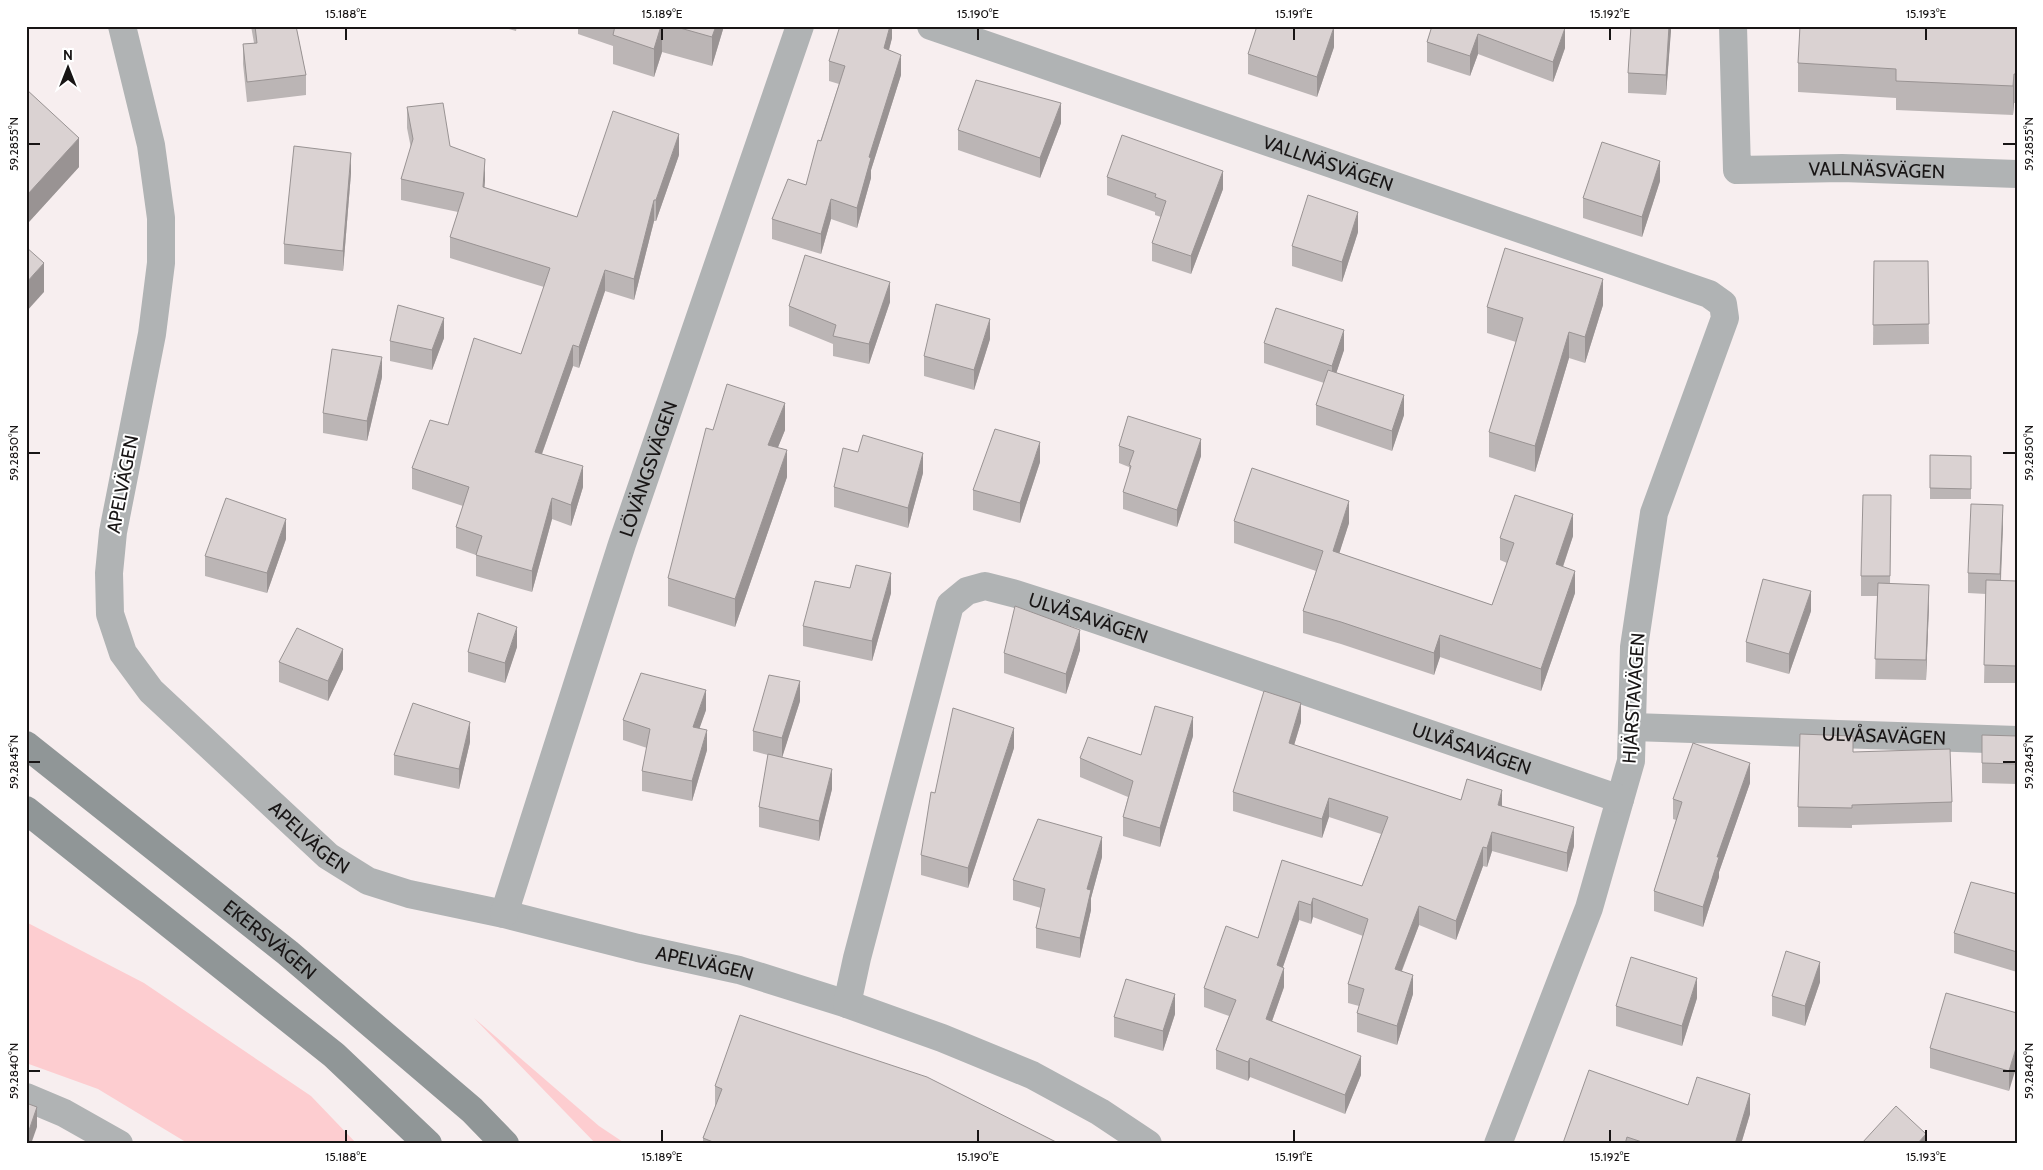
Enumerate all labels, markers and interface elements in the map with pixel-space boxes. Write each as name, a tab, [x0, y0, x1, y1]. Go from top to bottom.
text: 15.188°E	[325, 6, 367, 21]
text: 15.189°E	[642, 6, 683, 21]
text: 15.190°E	[957, 6, 999, 21]
text: 15.191°E	[1275, 6, 1313, 21]
text: 15.192°E	[1590, 6, 1630, 21]
text: 15.193°E	[1906, 6, 1946, 21]
north arrow	[42, 42, 92, 92]
text: N	[63, 46, 73, 64]
text: 59.2855°N	[6, 117, 21, 171]
text: 59.2855°N	[2021, 117, 2036, 171]
street label: VALLNÄSVÄGEN	[1260, 130, 1396, 196]
street label: VALLNÄSVÄGEN	[1808, 157, 1946, 184]
street label: LÖVÄNGSVÄGEN	[614, 398, 682, 540]
text: 59.2850°N	[6, 425, 21, 481]
text: 59.2850°N	[2021, 425, 2036, 481]
street label: APELVÄGEN	[102, 433, 143, 535]
street label: ULVÅSAVÄGEN	[1026, 588, 1151, 649]
street label: HJÄRSTAVÄGEN	[1617, 632, 1650, 764]
street label: ULVÅSAVÄGEN	[1409, 718, 1534, 780]
street label: ULVÅSAVÄGEN	[1821, 722, 1946, 750]
text: 59.2845°N	[6, 735, 21, 789]
text: 59.2845°N	[2021, 735, 2036, 789]
street label: APELVÄGEN	[264, 796, 354, 879]
street label: EKERSVÄGEN	[219, 895, 321, 984]
street label: APELVÄGEN	[654, 941, 757, 986]
text: 59.2840°N	[6, 1043, 21, 1099]
text: 59.2840°N	[2021, 1043, 2036, 1099]
text: 15.188°E	[325, 1149, 367, 1164]
text: 15.189°E	[642, 1149, 683, 1164]
text: 15.190°E	[957, 1149, 999, 1164]
text: 15.191°E	[1275, 1149, 1313, 1164]
text: 15.192°E	[1590, 1149, 1630, 1164]
text: 15.193°E	[1906, 1149, 1946, 1164]

